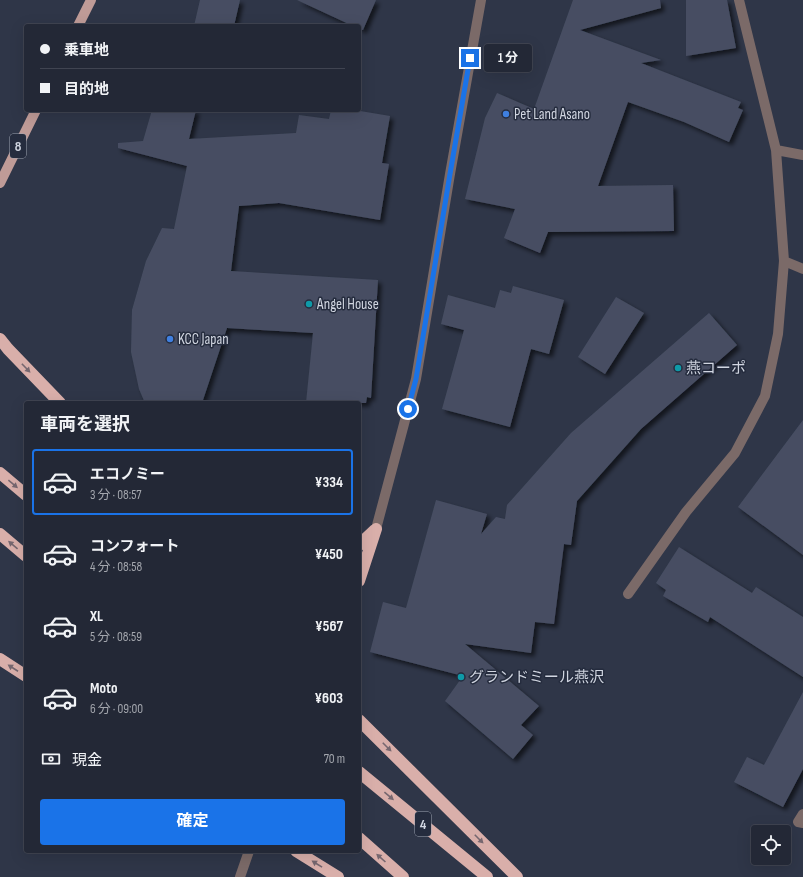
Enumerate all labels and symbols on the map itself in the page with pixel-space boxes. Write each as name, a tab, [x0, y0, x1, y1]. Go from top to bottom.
callout: 1 分	[484, 44, 532, 72]
route end	[461, 49, 479, 67]
place label: Pet Land Asano	[514, 105, 590, 124]
marker: Pet Land Asano	[501, 109, 511, 119]
road number: 8	[10, 134, 26, 158]
place label: Angel House	[316, 295, 379, 314]
marker: Angel House	[304, 299, 314, 309]
place label: KCC Japan	[178, 330, 229, 349]
marker: KCC Japan	[165, 334, 175, 344]
place label: 燕コーポ	[686, 359, 746, 378]
one-way arrow	[21, 363, 31, 373]
marker: 燕コーポ	[673, 363, 683, 373]
route start	[399, 400, 417, 418]
one-way arrow	[8, 480, 18, 489]
one-way arrow	[8, 541, 18, 550]
one-way arrow	[8, 664, 18, 672]
place label: グランドミール燕沢	[469, 668, 604, 687]
marker: グランドミール燕沢	[456, 672, 466, 682]
one-way arrow	[382, 742, 392, 752]
one-way arrow	[384, 792, 394, 801]
road number: 4	[415, 812, 431, 836]
one-way arrow	[474, 834, 484, 844]
one-way arrow	[376, 853, 386, 862]
one-way arrow	[312, 860, 322, 868]

